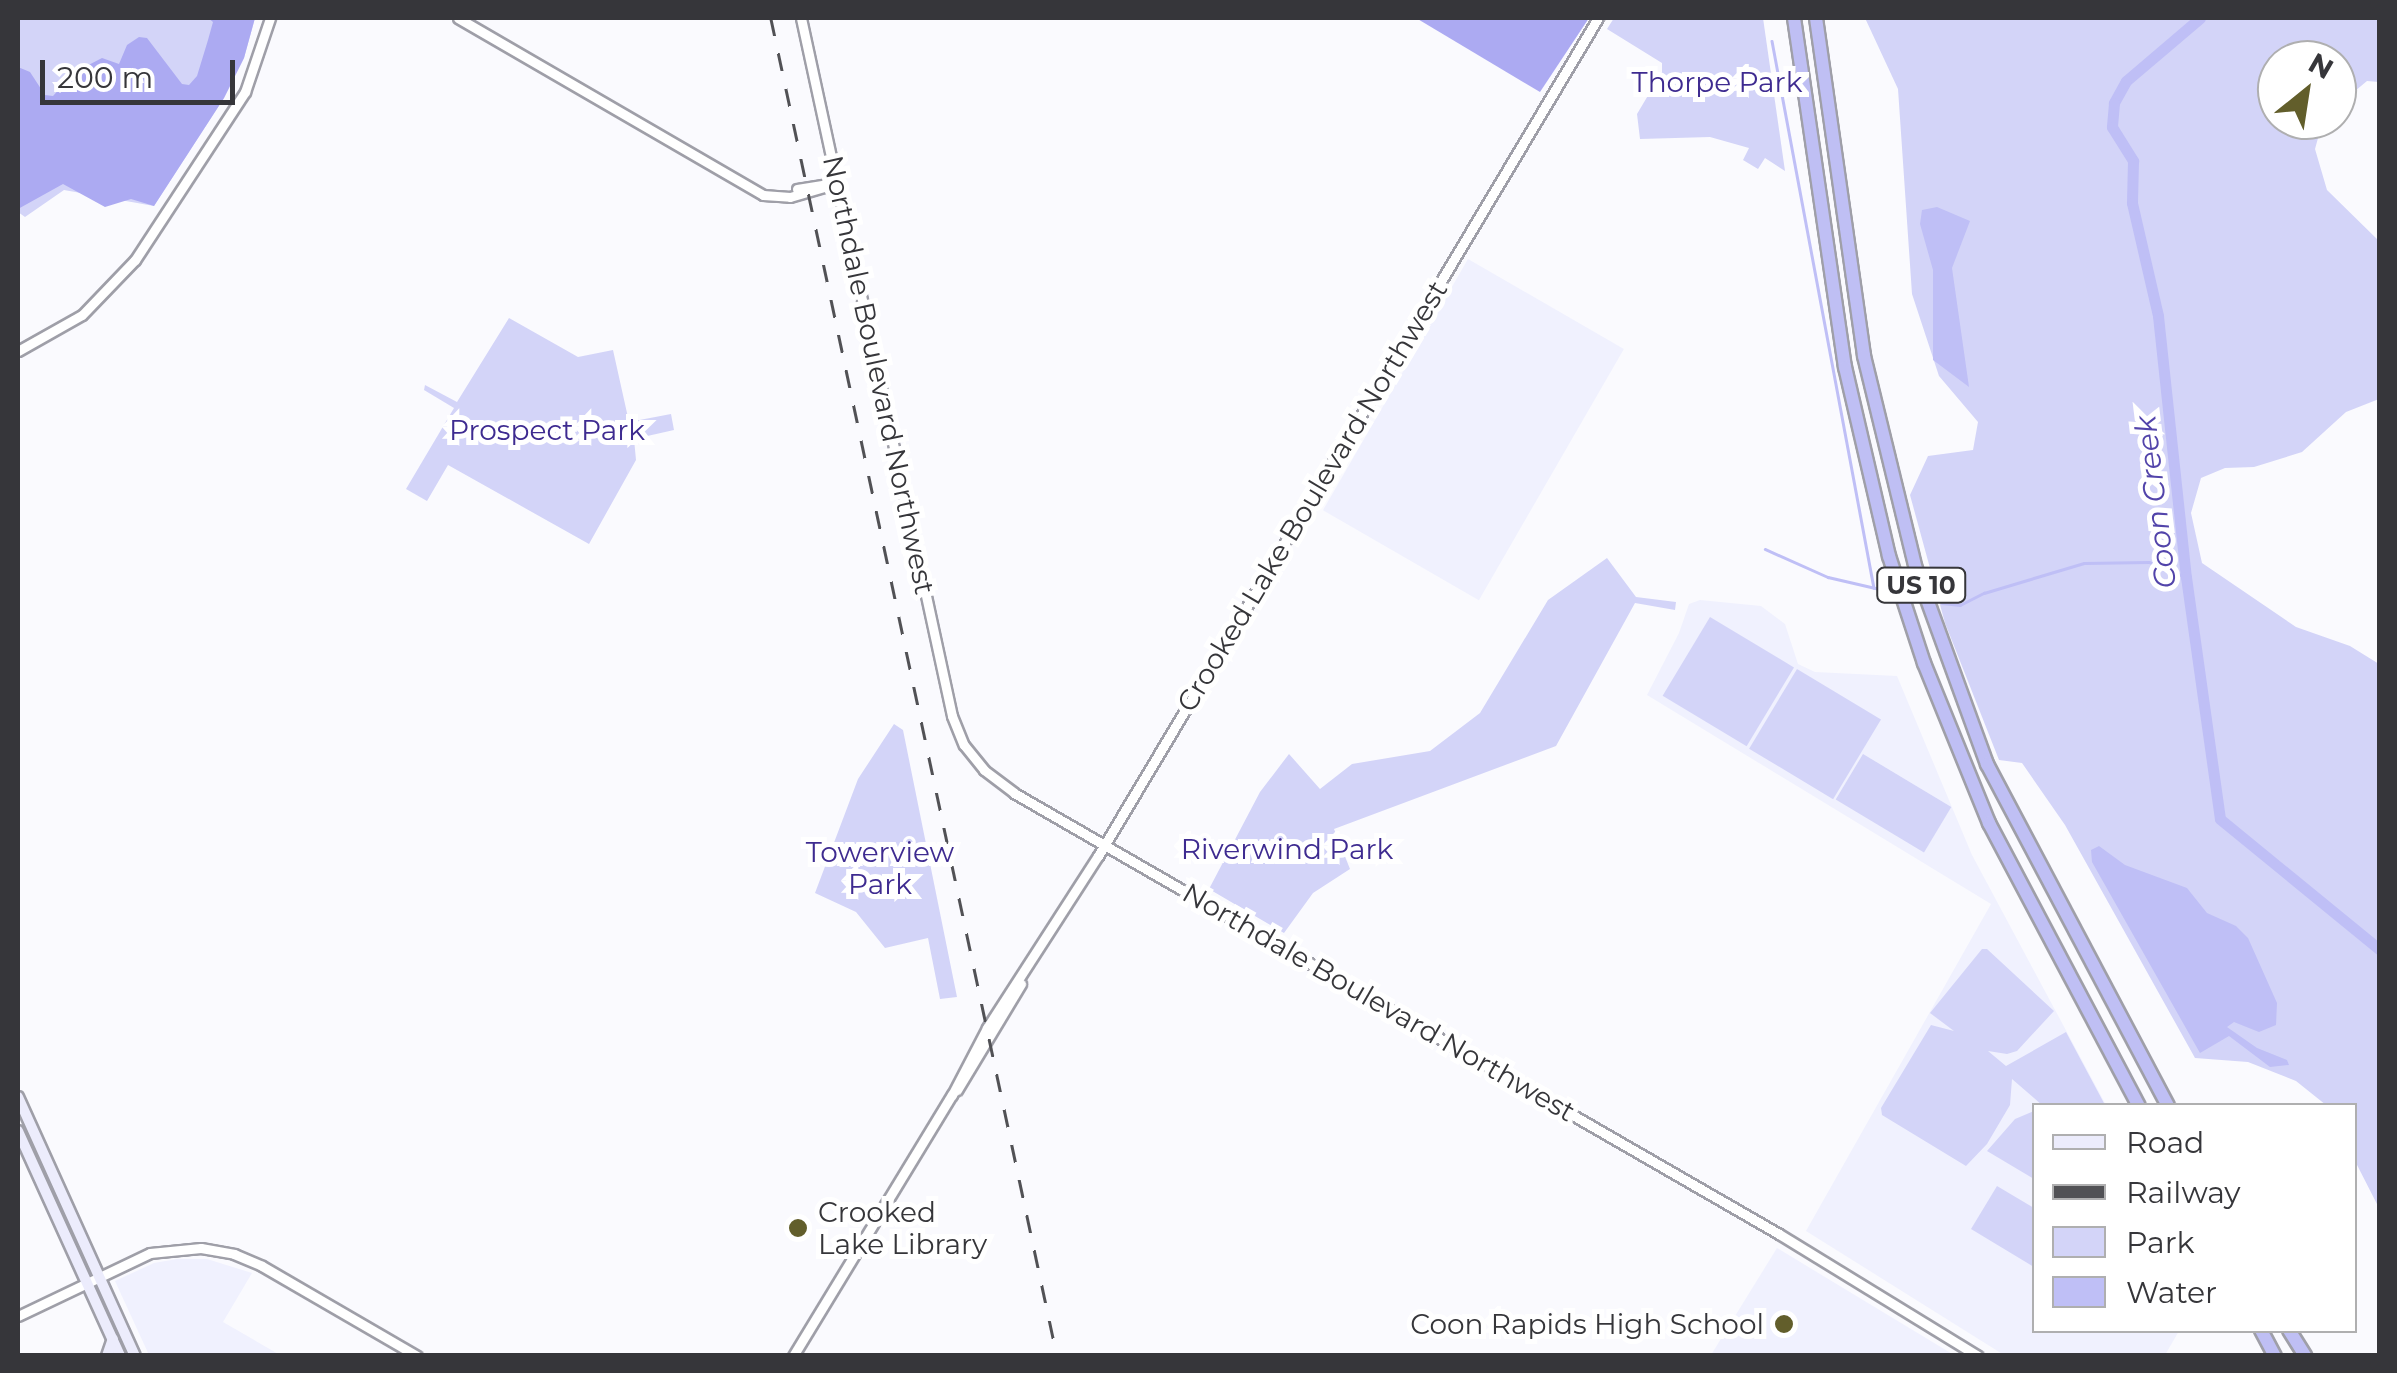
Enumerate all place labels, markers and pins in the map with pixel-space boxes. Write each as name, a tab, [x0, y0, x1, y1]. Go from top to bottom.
place label: Crooked Lake Library	[818, 1195, 987, 1261]
marker: Crooked Lake Library	[787, 1217, 809, 1239]
place label: Coon Rapids High School	[1410, 1307, 1764, 1341]
marker: Coon Rapids High School	[1773, 1313, 1795, 1335]

